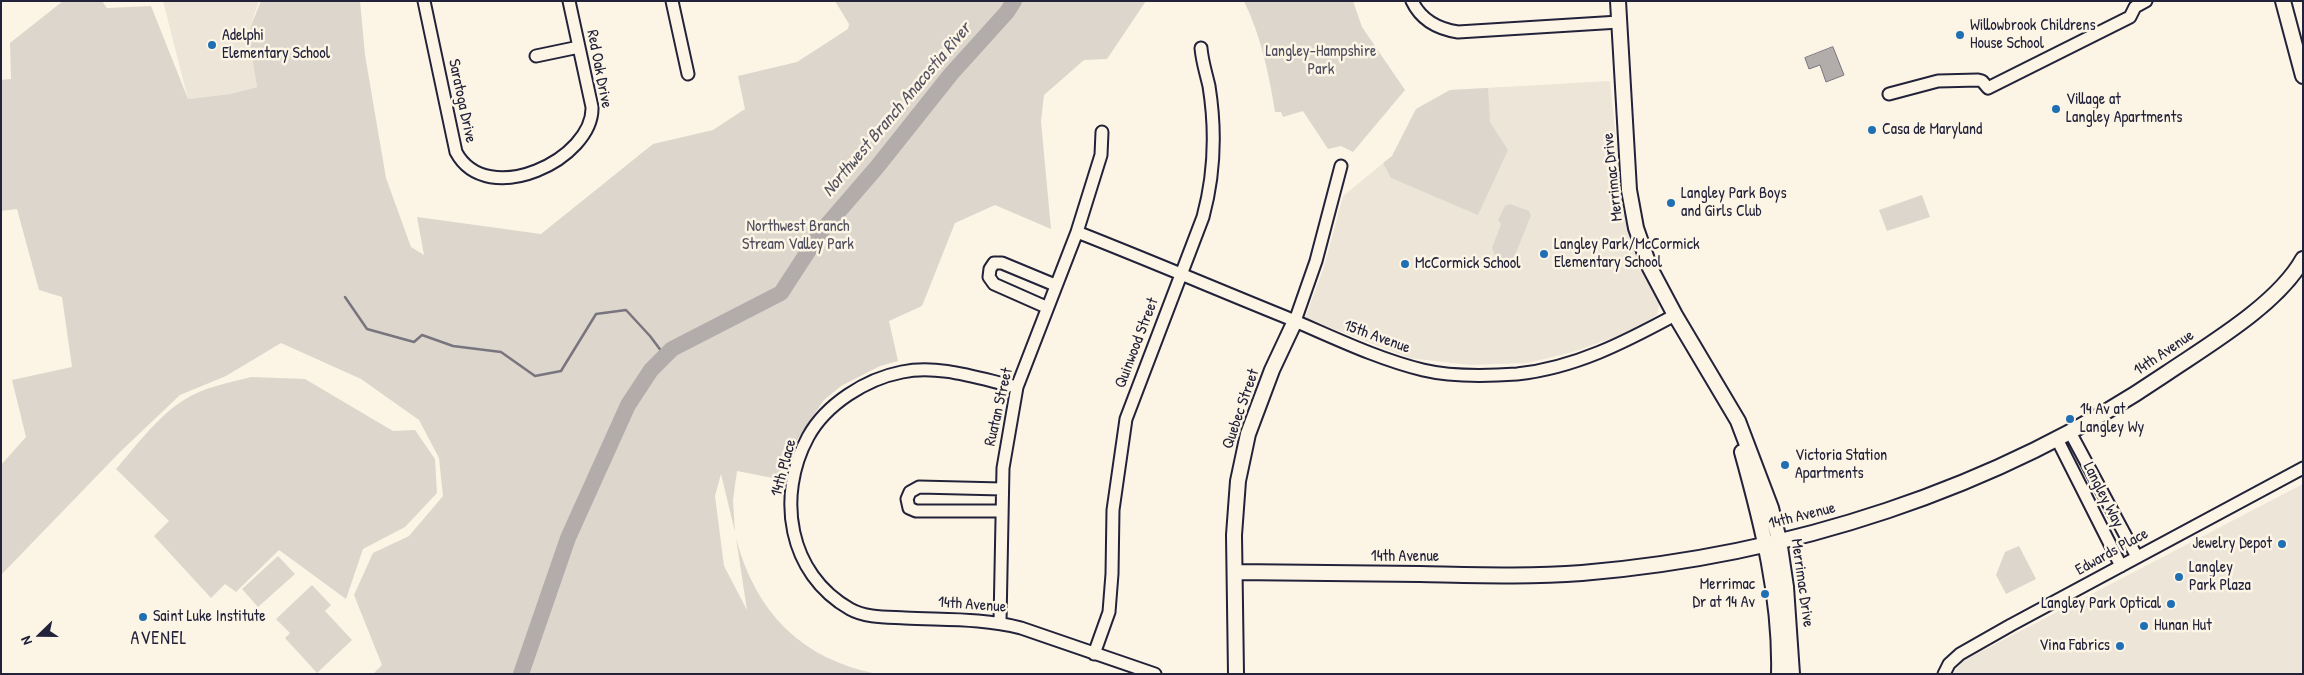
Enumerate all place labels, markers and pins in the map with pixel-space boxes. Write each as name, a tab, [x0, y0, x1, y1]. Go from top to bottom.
place label: Willowbrook Childrens House School	[1970, 16, 2096, 54]
place label: Adelphi Elementary School	[222, 26, 330, 64]
marker: Willowbrook Childrens House School	[1954, 29, 1966, 41]
marker: Adelphi Elementary School	[206, 39, 218, 51]
place label: Village at Langley Apartments	[2066, 90, 2182, 128]
marker: Village at Langley Apartments	[2050, 103, 2062, 115]
place label: Casa de Maryland	[1882, 120, 1982, 140]
marker: Casa de Maryland	[1866, 124, 1878, 136]
place label: Langley Park Boys and Girls Club	[1681, 184, 1787, 222]
marker: Langley Park Boys and Girls Club	[1665, 197, 1677, 209]
place label: Langley Park/McCormick Elementary School	[1554, 235, 1700, 273]
marker: Langley Park/McCormick Elementary School	[1538, 248, 1550, 260]
place label: McCormick School	[1415, 254, 1521, 274]
marker: McCormick School	[1399, 258, 1411, 270]
place label: 14 Av at Langley Wy	[2080, 400, 2144, 438]
marker: 14 Av at Langley Wy	[2064, 413, 2076, 425]
place label: Victoria Station Apartments	[1795, 446, 1887, 484]
marker: Victoria Station Apartments	[1779, 459, 1791, 471]
place label: Jewelry Depot	[2192, 534, 2272, 554]
marker: Jewelry Depot	[2276, 538, 2288, 550]
place label: Langley Park Plaza	[2189, 558, 2251, 596]
marker: Langley Park Plaza	[2173, 571, 2185, 583]
place label: Merrimac Dr at 14 Av	[1692, 575, 1755, 613]
marker: Merrimac Dr at 14 Av	[1759, 588, 1771, 600]
place label: Langley Park Optical	[2041, 594, 2161, 614]
marker: Langley Park Optical	[2165, 598, 2177, 610]
place label: Saint Luke Institute	[153, 607, 266, 627]
marker: Saint Luke Institute	[137, 611, 149, 623]
place label: Hunan Hut	[2154, 616, 2212, 636]
marker: Hunan Hut	[2138, 620, 2150, 632]
place label: Vina Fabrics	[2039, 636, 2110, 656]
marker: Vina Fabrics	[2114, 640, 2126, 652]

